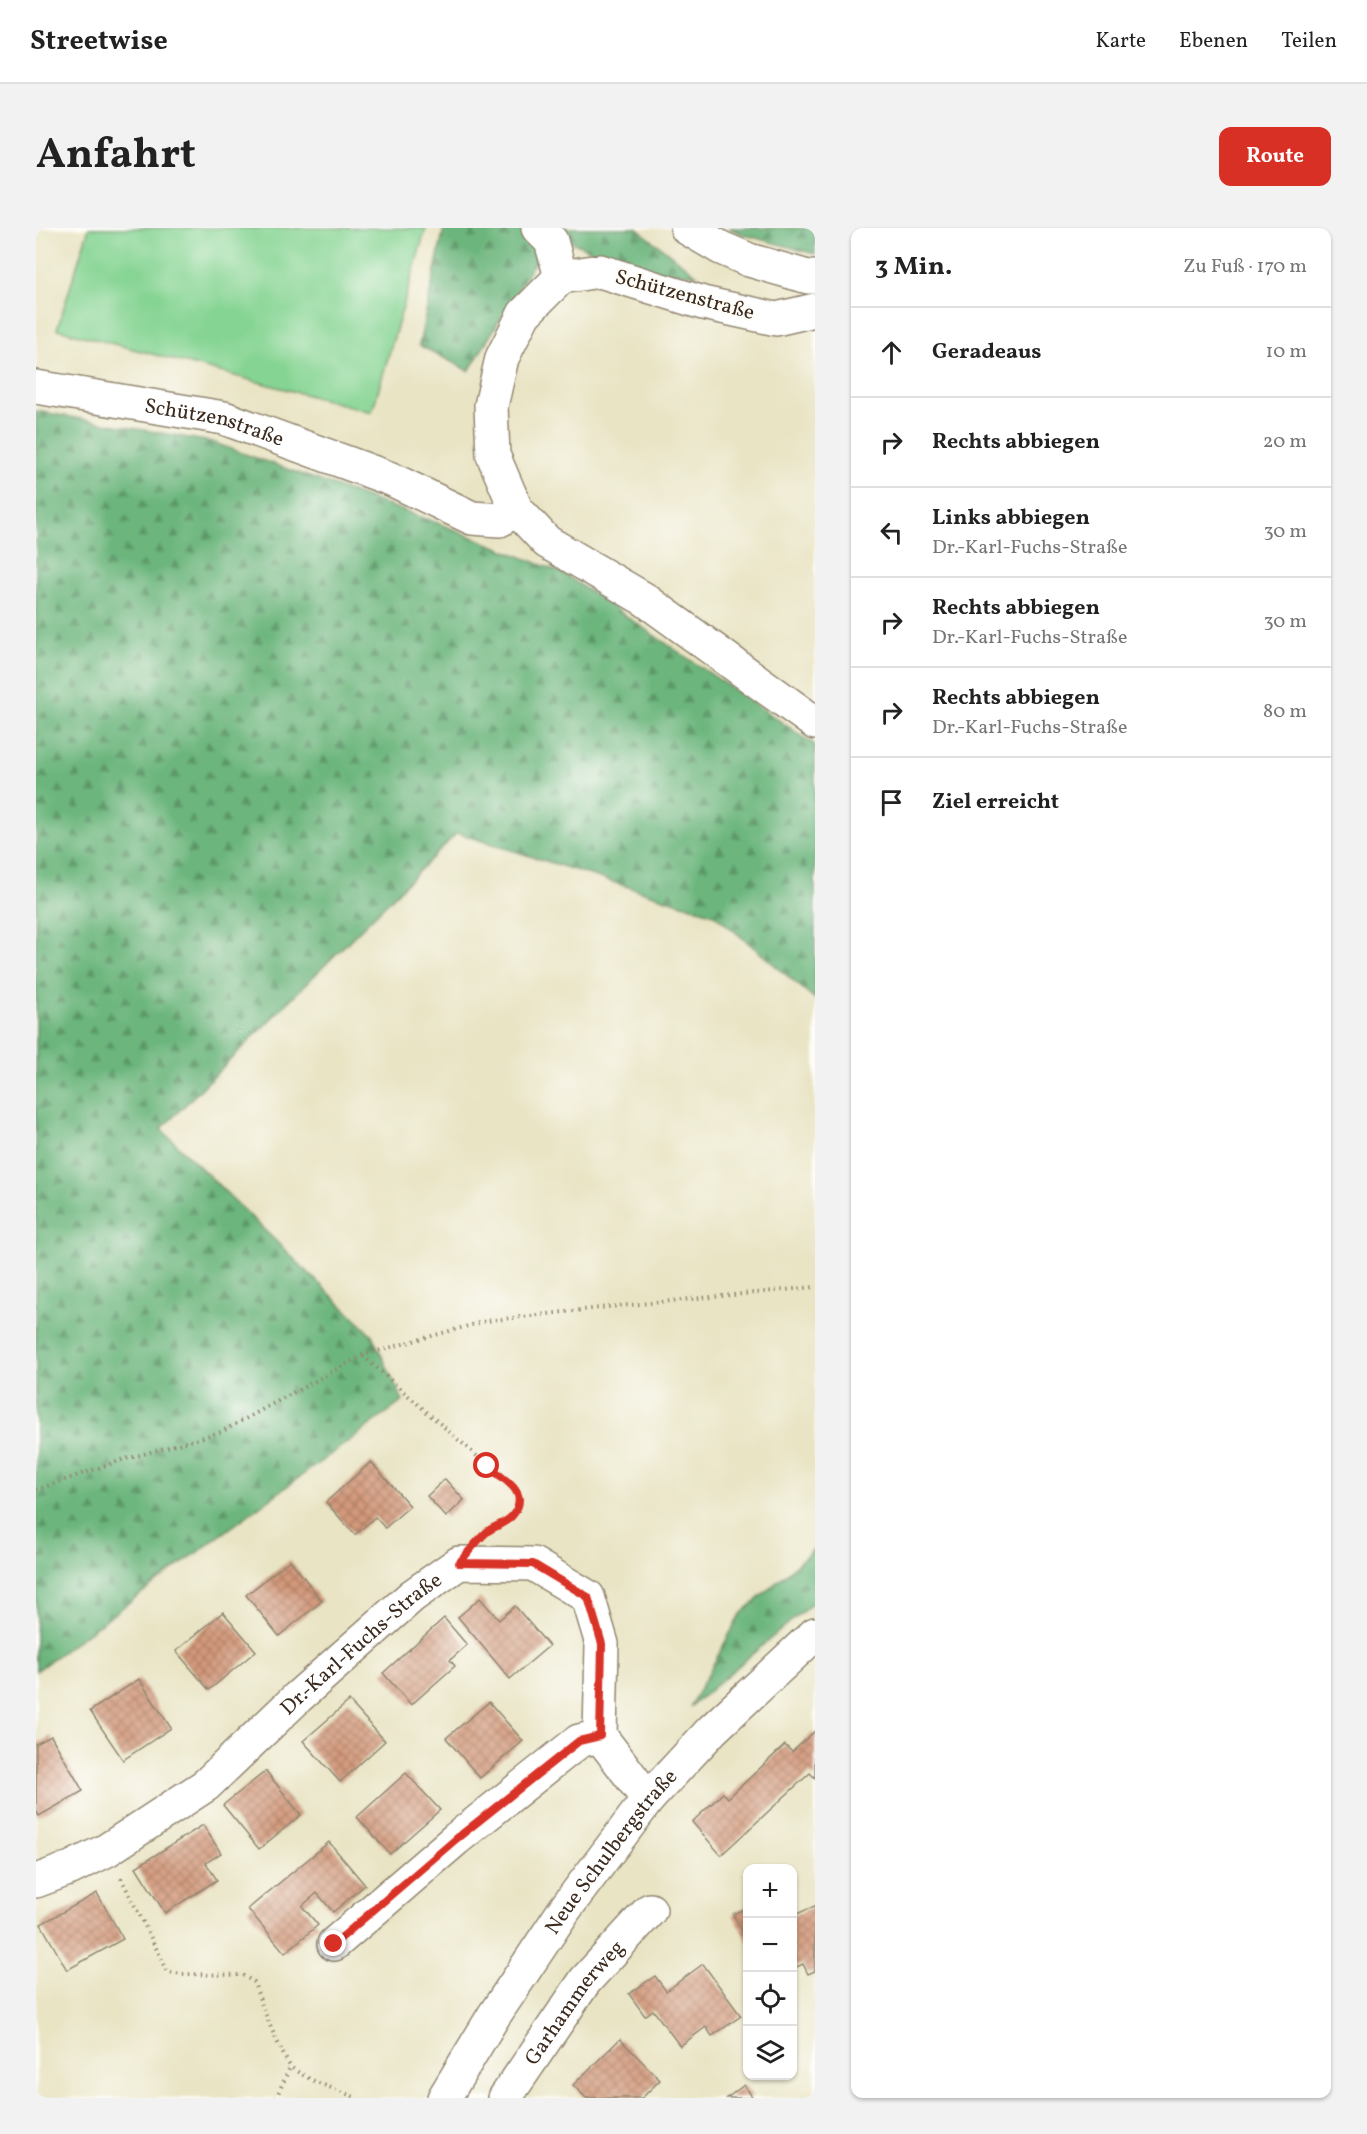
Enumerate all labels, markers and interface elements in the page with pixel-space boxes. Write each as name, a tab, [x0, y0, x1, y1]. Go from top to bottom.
text: Streetwise	[30, 22, 168, 61]
text: Karte	[1095, 27, 1146, 56]
text: Ebenen	[1179, 27, 1248, 56]
text: Teilen	[1281, 27, 1337, 56]
text: Anfahrt	[36, 127, 196, 186]
button: Route	[1219, 127, 1331, 186]
text: 3 Min.	[875, 249, 952, 285]
text: Zu Fuß · 170 m	[1183, 253, 1307, 281]
street label: Schützenstraße	[612, 263, 758, 328]
icon: ahead	[875, 336, 908, 369]
text: Geradeaus	[932, 337, 1042, 368]
text: 10 m	[1266, 338, 1307, 366]
street label: Schützenstraße	[142, 392, 288, 455]
icon: right	[875, 426, 908, 459]
text: Rechts abbiegen	[932, 427, 1100, 458]
text: 20 m	[1263, 428, 1307, 456]
text: Links abbiegen	[932, 503, 1090, 534]
icon: left	[875, 516, 908, 549]
text: 30 m	[1263, 518, 1307, 546]
text: Dr.-Karl-Fuchs-Straße	[932, 534, 1127, 562]
text: Rechts abbiegen	[932, 593, 1100, 624]
icon: right	[875, 606, 908, 639]
text: 30 m	[1263, 608, 1307, 636]
text: Dr.-Karl-Fuchs-Straße	[932, 624, 1127, 652]
text: Rechts abbiegen	[932, 683, 1100, 714]
icon: right	[875, 696, 908, 729]
text: 80 m	[1263, 698, 1307, 726]
text: Dr.-Karl-Fuchs-Straße	[932, 714, 1127, 742]
icon: arrive	[875, 786, 908, 819]
text: Ziel erreicht	[932, 787, 1059, 818]
route start	[473, 1452, 499, 1478]
street label: Dr.-Karl-Fuchs-Straße	[275, 1566, 448, 1722]
street label: Neue Schulbergstraße	[539, 1763, 685, 1941]
map controls	[743, 1864, 797, 2080]
button: +	[743, 1864, 797, 1918]
button: −	[743, 1918, 797, 1972]
route end	[320, 1930, 346, 1956]
street label: Garhammerweg	[518, 1934, 632, 2072]
button: locate	[743, 1972, 797, 2026]
button: layers	[743, 2026, 797, 2080]

